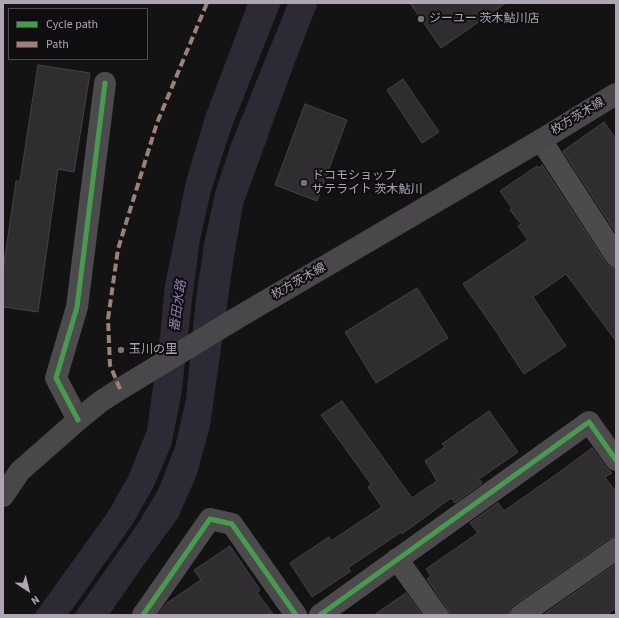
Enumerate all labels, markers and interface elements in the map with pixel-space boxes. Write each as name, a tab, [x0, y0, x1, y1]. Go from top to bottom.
legend	[8, 8, 148, 60]
place label: ジーユー 茨木鮎川店	[429, 12, 539, 26]
marker: ジーユー 茨木鮎川店	[416, 14, 426, 24]
text: Cycle path	[46, 16, 98, 33]
text: Path	[46, 36, 69, 53]
street label: 枚方茨木線	[549, 95, 607, 139]
place label: ドコモショップ サテライト 茨木鮎川	[312, 169, 422, 197]
marker: ドコモショップ サテライト 茨木鮎川	[299, 178, 309, 188]
street label: 枚方茨木線	[269, 261, 329, 303]
water label: 番田水路	[168, 279, 190, 333]
place label: 玉川の里	[129, 343, 177, 357]
marker: 玉川の里	[116, 345, 126, 355]
north arrow	[8, 570, 48, 610]
text: N	[28, 592, 42, 608]

